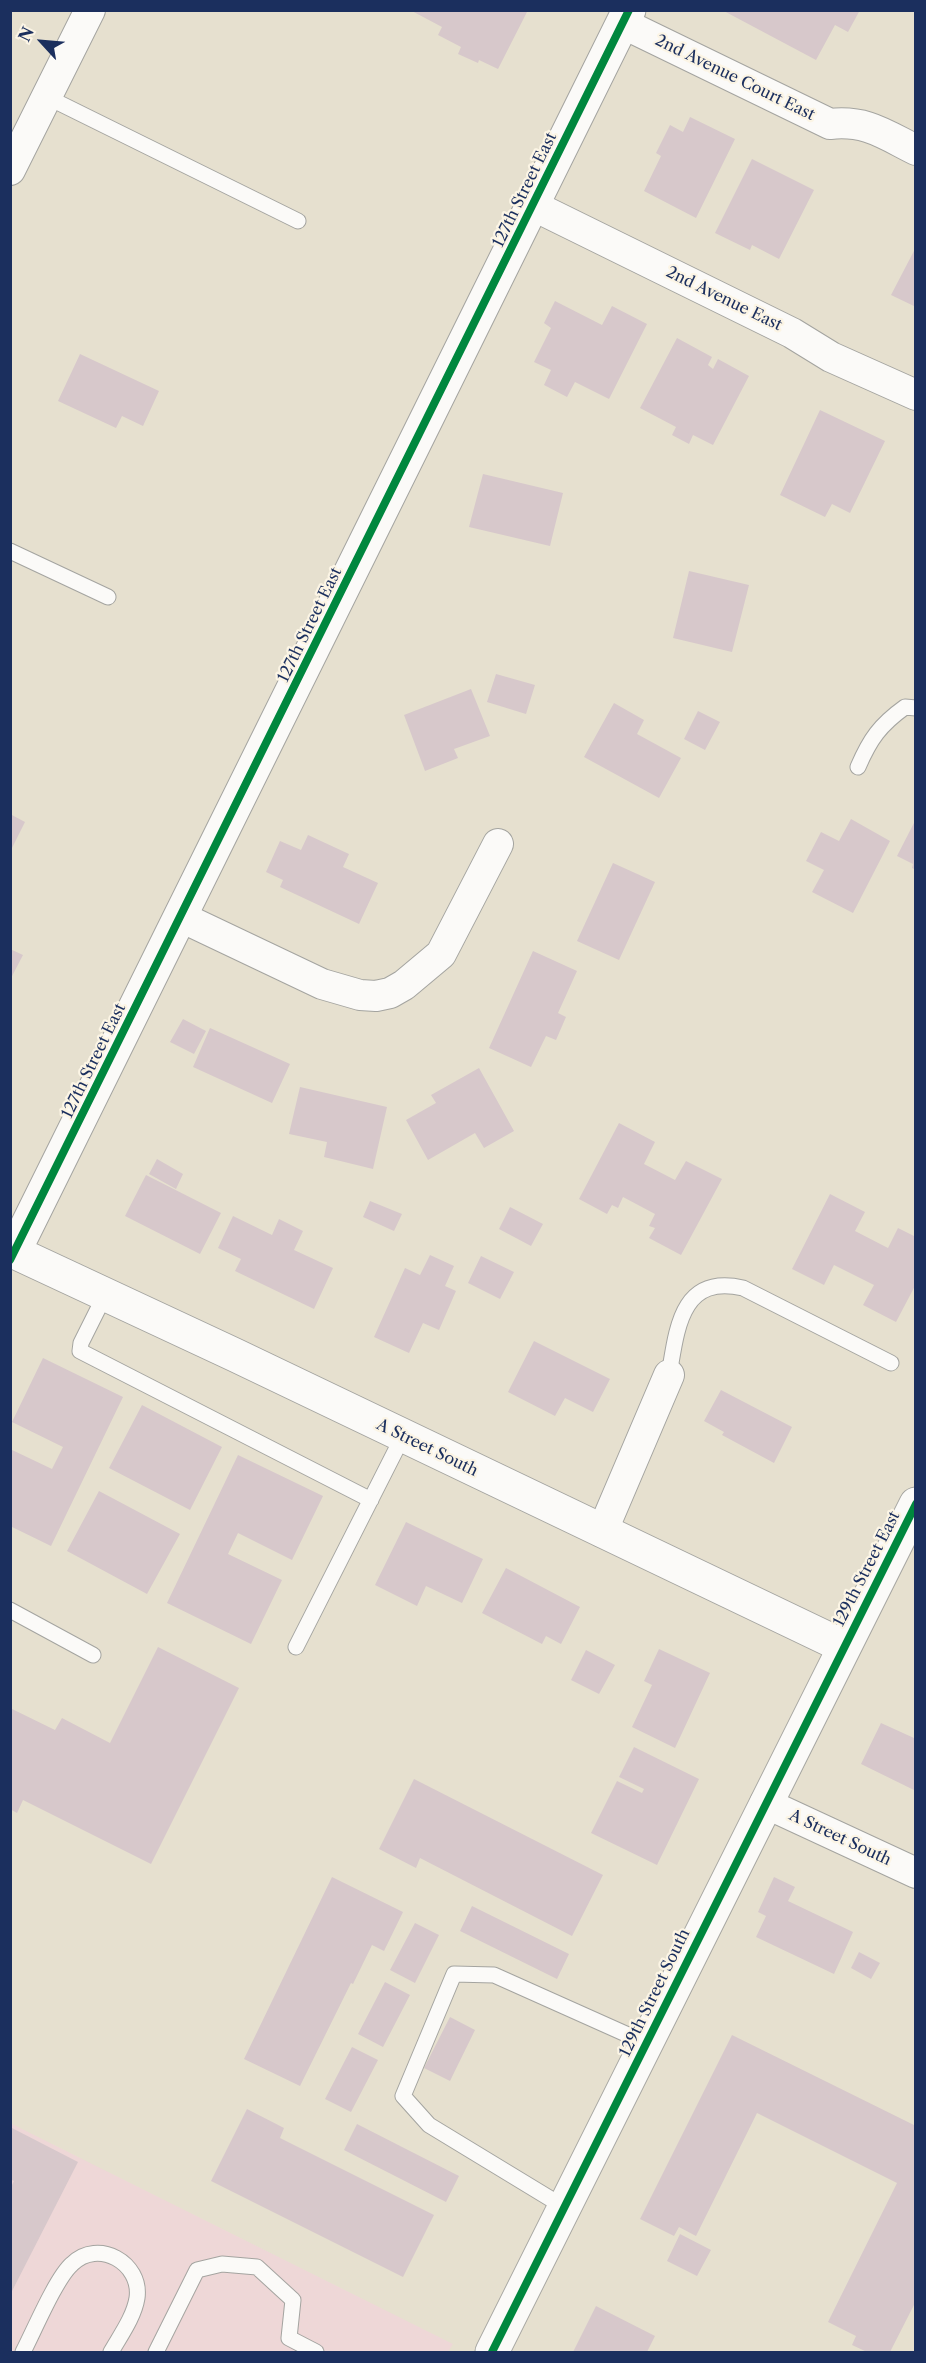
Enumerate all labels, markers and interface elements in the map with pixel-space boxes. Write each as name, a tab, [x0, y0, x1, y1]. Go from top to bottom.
north arrow	[12, 12, 72, 72]
text: N	[14, 23, 38, 45]
street label: 2nd Avenue Court East	[652, 31, 818, 125]
street label: 127th Street East	[489, 129, 561, 251]
street label: 2nd Avenue East	[663, 263, 785, 335]
street label: 127th Street East	[274, 564, 346, 686]
street label: 127th Street East	[58, 1000, 130, 1122]
street label: A Street South	[373, 1415, 481, 1481]
street label: 129th Street East	[830, 1508, 904, 1630]
street label: A Street South	[786, 1806, 894, 1870]
street label: 129th Street South	[616, 1926, 694, 2060]

